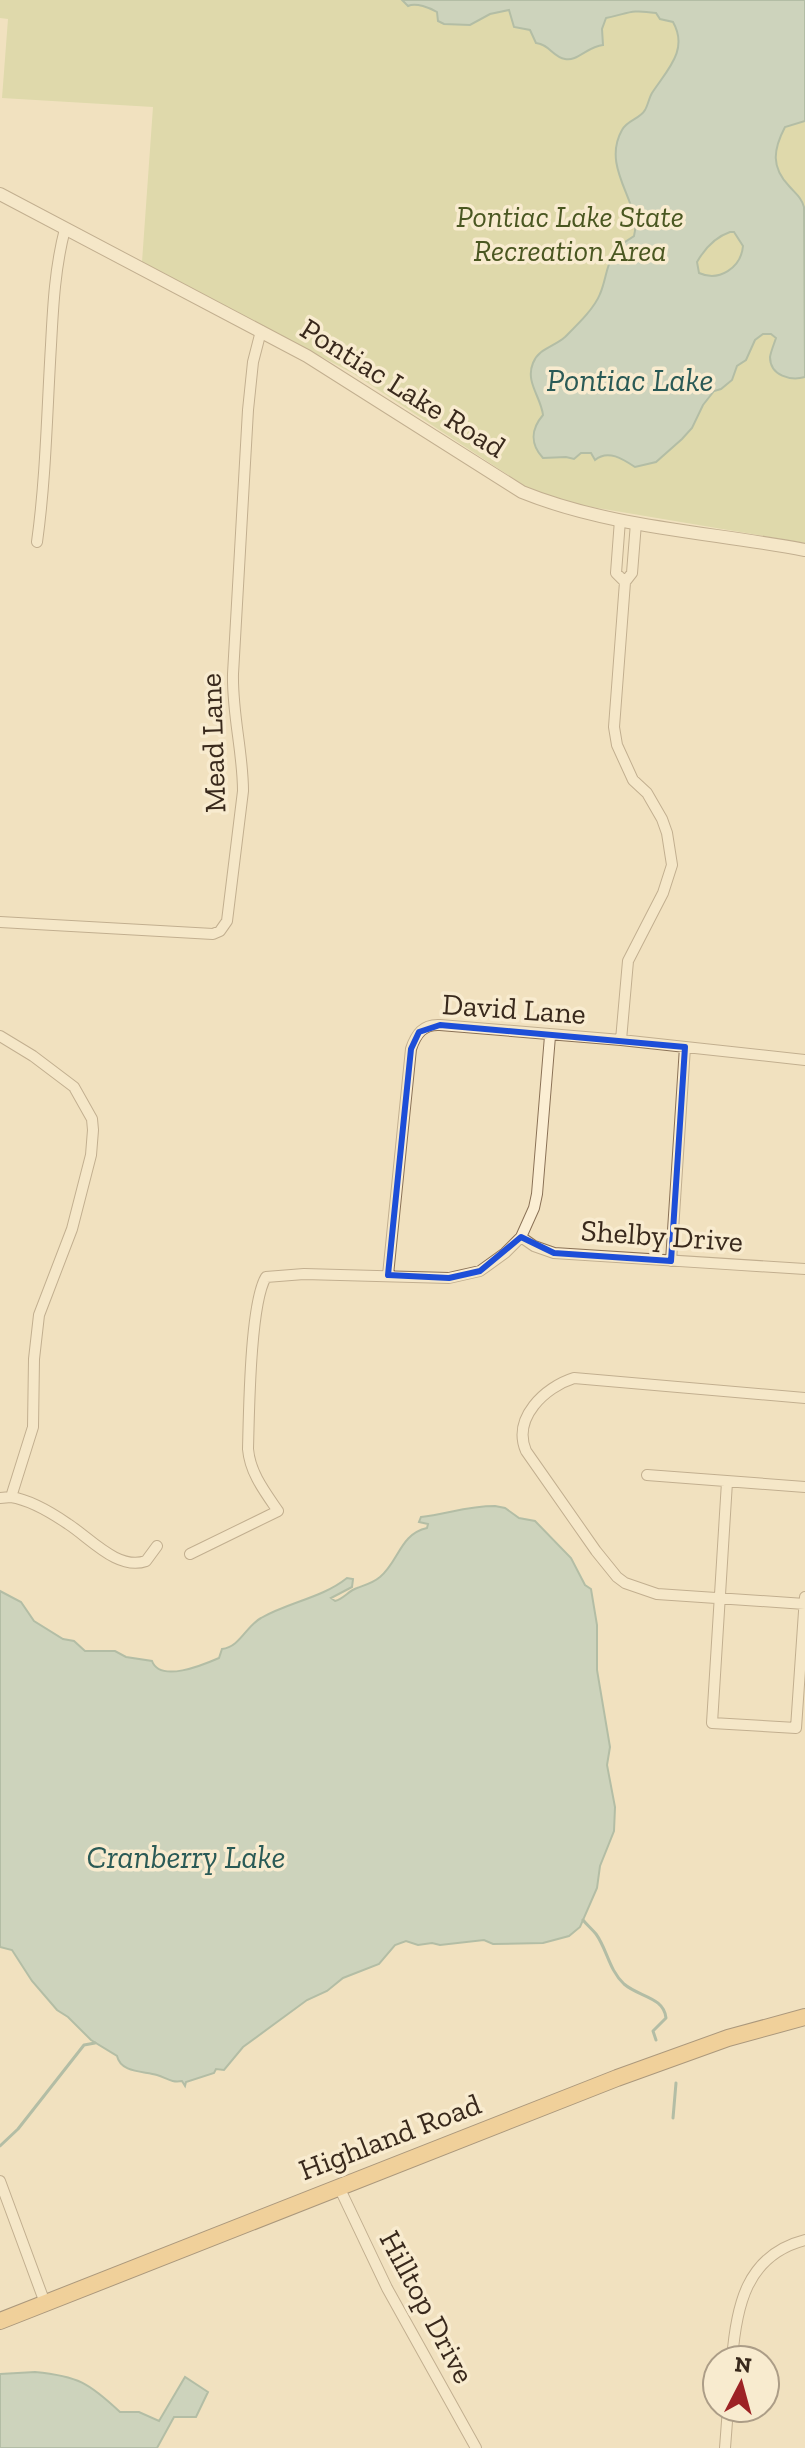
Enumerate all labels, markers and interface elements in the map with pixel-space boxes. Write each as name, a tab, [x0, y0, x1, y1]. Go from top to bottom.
park label: Pontiac Lake State Recreation Area	[456, 199, 684, 269]
street label: Pontiac Lake Road	[294, 310, 513, 466]
water label: Pontiac Lake	[547, 361, 713, 399]
street label: Mead Lane	[193, 673, 233, 813]
street label: David Lane	[441, 986, 587, 1032]
street label: Shelby Drive	[580, 1212, 744, 1260]
water label: Cranberry Lake	[87, 1838, 285, 1876]
street label: Highland Road	[294, 2086, 486, 2188]
street label: Hilltop Drive	[372, 2225, 482, 2389]
north arrow	[701, 2344, 781, 2424]
text: N	[733, 2350, 753, 2379]

